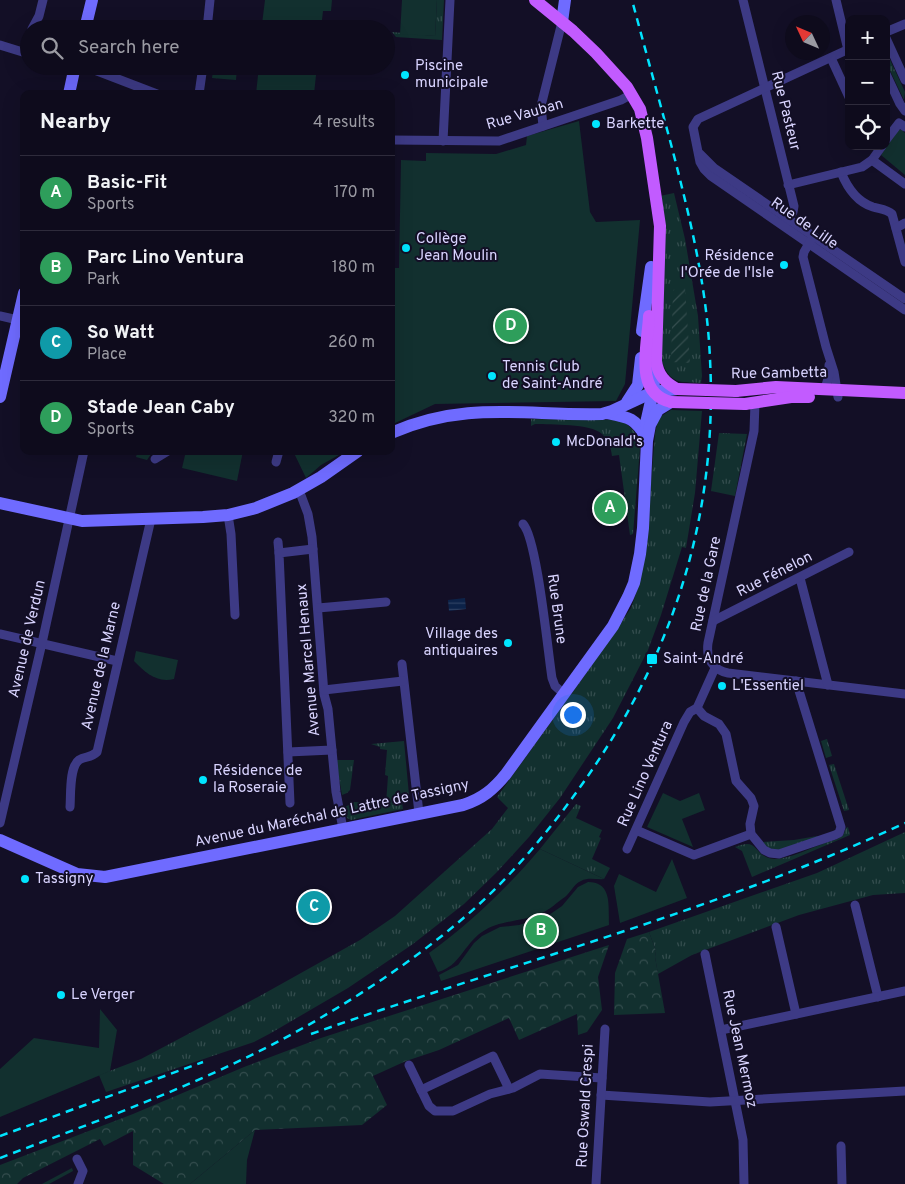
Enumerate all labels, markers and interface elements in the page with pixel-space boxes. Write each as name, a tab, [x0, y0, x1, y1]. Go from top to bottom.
north arrow	[785, 15, 830, 60]
map controls	[845, 15, 890, 150]
button: +	[845, 15, 890, 60]
search box	[20, 20, 395, 75]
icon: search	[38, 34, 66, 62]
text: Search here	[78, 36, 180, 60]
place label: Piscine municipale	[415, 57, 488, 93]
button: −	[845, 60, 890, 105]
marker: Piscine municipale	[399, 69, 411, 81]
street label: Rue Pasteur	[766, 69, 804, 153]
street label: Rue Vauban	[484, 95, 566, 135]
button: locate	[845, 105, 890, 150]
text: Nearby	[40, 109, 111, 136]
text: 4 results	[313, 113, 375, 133]
place label: Barkette	[606, 115, 664, 134]
marker: Barkette	[590, 118, 602, 130]
text: Basic-Fit	[87, 171, 167, 195]
text: A	[50, 183, 62, 203]
text: 170 m	[334, 183, 375, 203]
street label: Rue de Lille	[767, 194, 841, 254]
text: Sports	[87, 195, 135, 215]
place label: Collège Jean Moulin	[416, 230, 497, 266]
marker: Collège Jean Moulin	[400, 242, 412, 254]
text: Parc Lino Ventura	[87, 246, 244, 270]
place label: Résidence l'Orée de l'Isle	[681, 247, 774, 283]
text: B	[50, 258, 62, 278]
text: 180 m	[332, 258, 375, 278]
marker: Résidence l'Orée de l'Isle	[778, 259, 790, 271]
text: Park	[87, 270, 120, 290]
pin: D	[495, 307, 527, 345]
text: So Watt	[87, 321, 155, 345]
text: C	[51, 333, 61, 353]
text: 260 m	[328, 333, 375, 353]
text: Place	[87, 345, 127, 365]
place label: Tennis Club de Saint-André	[502, 358, 603, 394]
street label: Rue Gambetta	[731, 364, 827, 384]
marker: Tennis Club de Saint-André	[486, 370, 498, 382]
text: Stade Jean Caby	[87, 396, 235, 420]
text: D	[50, 408, 62, 428]
text: 320 m	[328, 408, 375, 428]
text: Sports	[87, 420, 135, 440]
place label: McDonald's	[566, 433, 643, 452]
marker: McDonald's	[550, 436, 562, 448]
pin: A	[594, 489, 626, 527]
street label: Rue de la Gare	[688, 535, 726, 633]
street label: Rue Fénelon	[734, 548, 816, 602]
street label: Rue Brune	[542, 573, 570, 645]
street label: Avenue de Verdun	[5, 578, 51, 700]
street label: Avenue Marcel Henaux	[293, 583, 325, 737]
street label: Avenue de la Marne	[78, 600, 126, 732]
place label: Village des antiquaires	[423, 625, 498, 661]
marker: Village des antiquaires	[502, 637, 514, 649]
place label: Saint-André	[663, 650, 743, 669]
marker: Saint-André	[645, 652, 659, 666]
place label: L'Essentiel	[732, 677, 804, 696]
marker: L'Essentiel	[716, 680, 728, 692]
your location	[560, 702, 586, 728]
street label: Rue Lino Ventura	[614, 718, 678, 830]
place label: Résidence de la Roseraie	[213, 762, 303, 798]
marker: Résidence de la Roseraie	[197, 774, 209, 786]
street label: Avenue du Maréchal de Lattre de Tassigny	[193, 776, 471, 852]
place label: Tassigny	[35, 870, 94, 889]
marker: Tassigny	[19, 873, 31, 885]
pin: C	[298, 888, 330, 926]
pin: B	[525, 912, 557, 950]
place label: Le Verger	[71, 986, 135, 1005]
street label: Rue Jean Mermoz	[717, 988, 761, 1110]
marker: Le Verger	[55, 989, 67, 1001]
street label: Rue Oswald Crespi	[573, 1044, 599, 1168]

